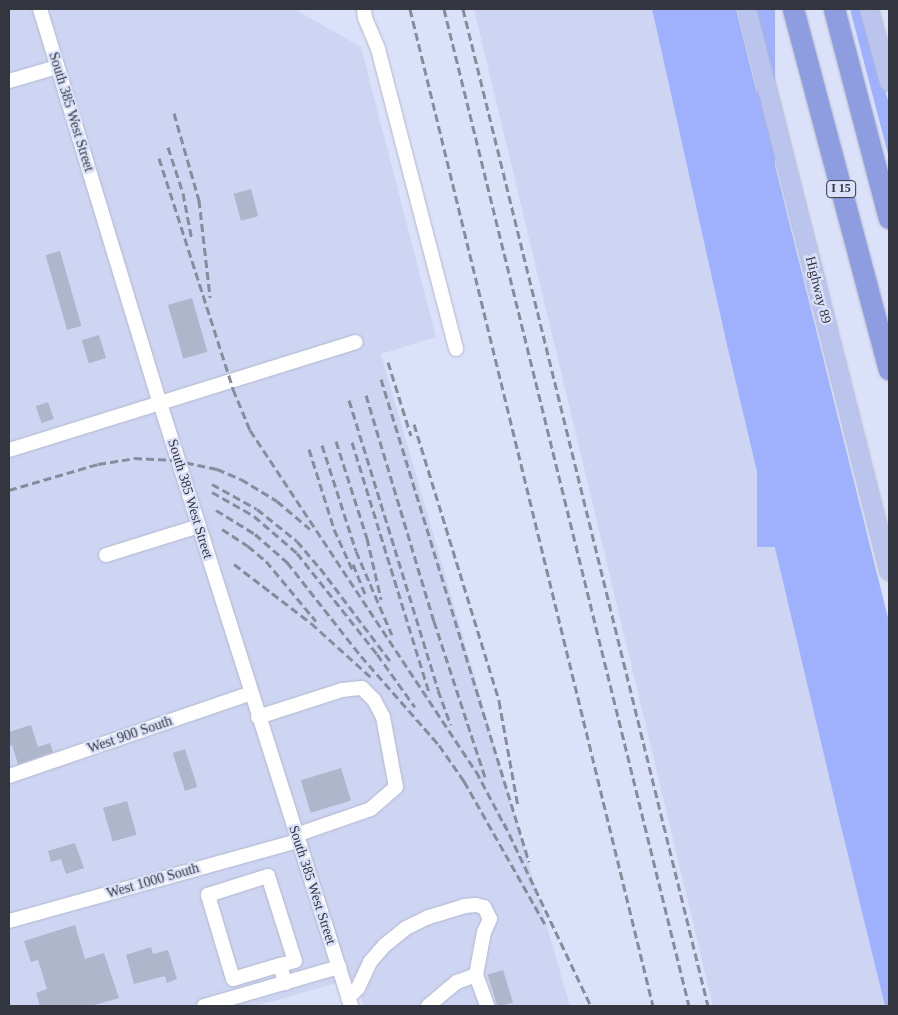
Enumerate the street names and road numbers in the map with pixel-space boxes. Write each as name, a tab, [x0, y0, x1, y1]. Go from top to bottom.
street label: South 385 West Street	[45, 50, 97, 174]
road number: I 15	[826, 180, 856, 198]
street label: Highway 89	[802, 255, 834, 325]
street label: South 385 West Street	[164, 437, 216, 561]
street label: West 900 South	[86, 713, 174, 757]
street label: South 385 West Street	[285, 823, 339, 947]
street label: West 1000 South	[105, 860, 201, 902]

